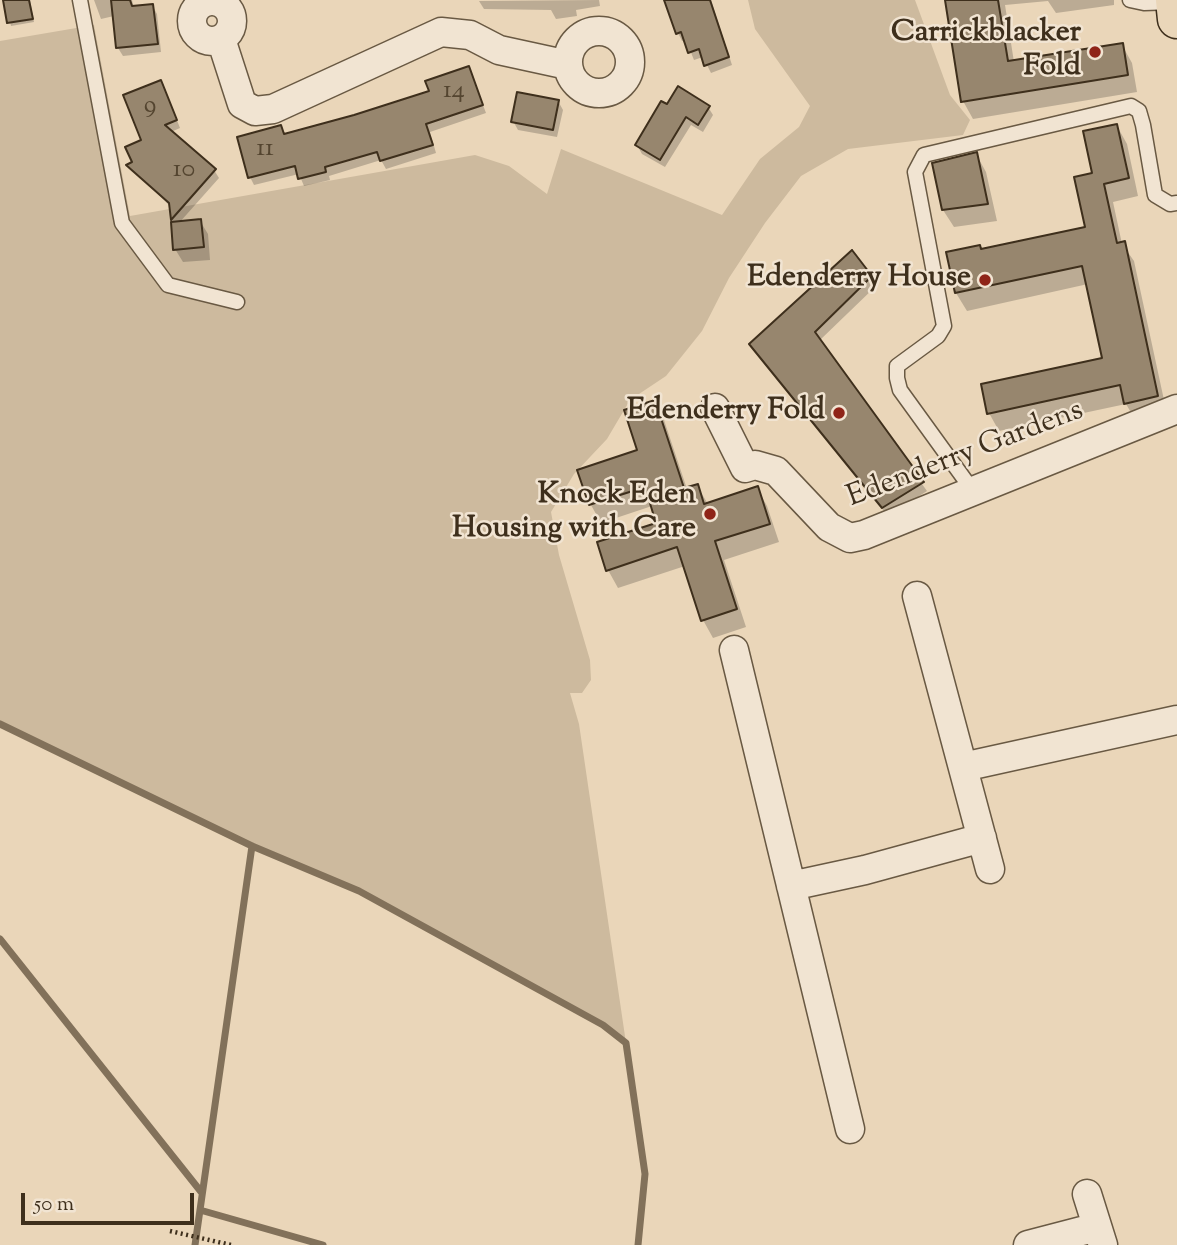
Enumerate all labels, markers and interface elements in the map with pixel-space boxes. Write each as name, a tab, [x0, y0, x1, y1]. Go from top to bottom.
place label: Carrickblacker Fold	[891, 17, 1081, 88]
marker: Carrickblacker Fold	[1087, 44, 1103, 60]
house number: 14	[443, 77, 465, 109]
house number: 9	[144, 92, 156, 124]
house number: 11	[256, 135, 274, 167]
house number: 10	[173, 156, 195, 188]
place label: Edenderry House	[747, 262, 971, 298]
marker: Edenderry House	[977, 272, 993, 288]
street label: Edenderry Gardens	[843, 394, 1089, 518]
place label: Edenderry Fold	[627, 395, 825, 431]
marker: Edenderry Fold	[831, 405, 847, 421]
place label: Knock Eden Housing with Care	[452, 479, 696, 550]
marker: Knock Eden Housing with Care	[702, 506, 718, 522]
scale bar	[24, 1178, 198, 1222]
text: 50 m	[34, 1190, 74, 1220]

